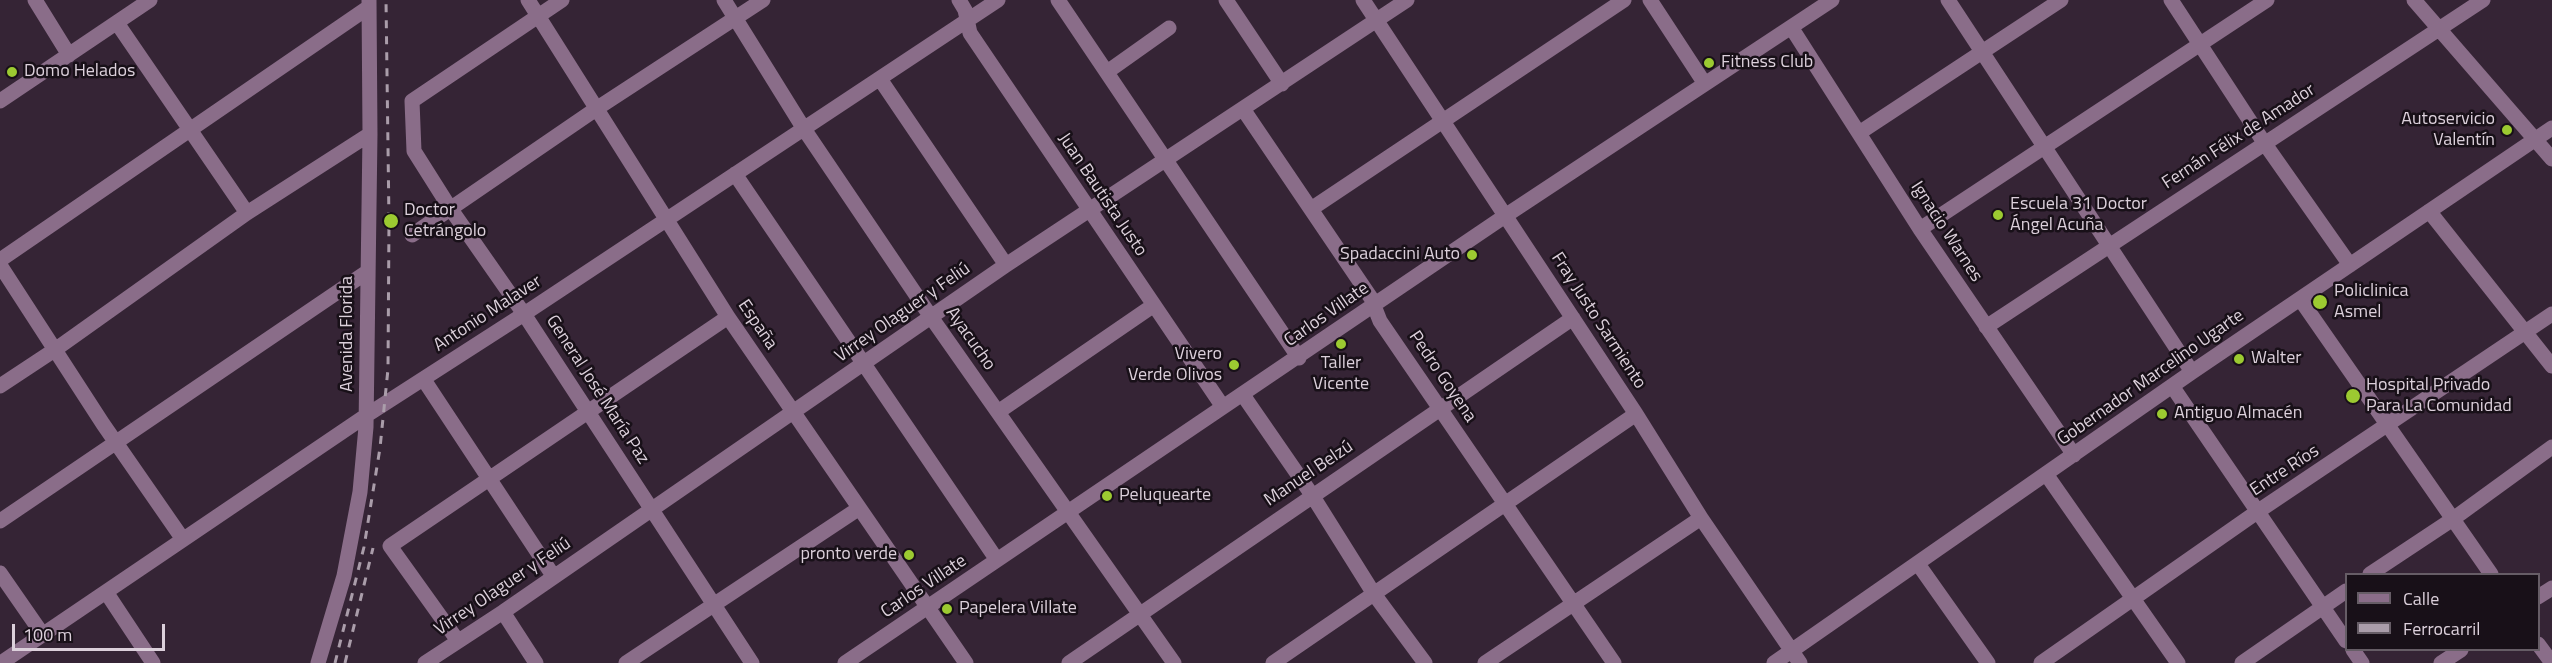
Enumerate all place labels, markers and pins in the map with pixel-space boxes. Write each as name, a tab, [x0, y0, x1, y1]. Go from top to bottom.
place label: Fitness Club	[1721, 52, 1813, 74]
marker: Fitness Club	[1702, 56, 1716, 70]
place label: Domo Helados	[24, 61, 135, 83]
marker: Domo Helados	[5, 65, 19, 79]
place label: Autoservicio Valentín	[2401, 109, 2495, 152]
marker: Autoservicio Valentín	[2500, 123, 2514, 137]
place label: Escuela 31 Doctor Ángel Acuña	[2010, 194, 2147, 236]
place label: Doctor Cetrángolo	[404, 200, 486, 242]
marker: Escuela 31 Doctor Ángel Acuña	[1991, 208, 2005, 222]
marker: Doctor Cetrángolo	[382, 212, 400, 230]
place label: Spadaccini Auto	[1340, 244, 1460, 266]
marker: Spadaccini Auto	[1465, 248, 1479, 262]
place label: Policlinica Asmel	[2334, 281, 2409, 324]
marker: Policlinica Asmel	[2311, 293, 2329, 311]
marker: Taller Vicente	[1334, 337, 1348, 351]
place label: Vivero Verde Olivos	[1128, 344, 1222, 386]
place label: Walter	[2251, 348, 2301, 370]
marker: Walter	[2232, 352, 2246, 366]
place label: Taller Vicente	[1313, 353, 1369, 395]
marker: Vivero Verde Olivos	[1227, 358, 1241, 372]
place label: Hospital Privado Para La Comunidad	[2366, 375, 2512, 418]
marker: Hospital Privado Para La Comunidad	[2344, 387, 2362, 405]
place label: Antiguo Almacén	[2174, 403, 2302, 425]
marker: Antiguo Almacén	[2155, 407, 2169, 421]
place label: Peluquearte	[1119, 485, 1211, 507]
marker: Peluquearte	[1100, 489, 1114, 503]
place label: pronto verde	[800, 544, 897, 566]
marker: pronto verde	[902, 548, 916, 562]
place label: Papelera Villate	[959, 598, 1077, 620]
marker: Papelera Villate	[940, 602, 954, 616]

